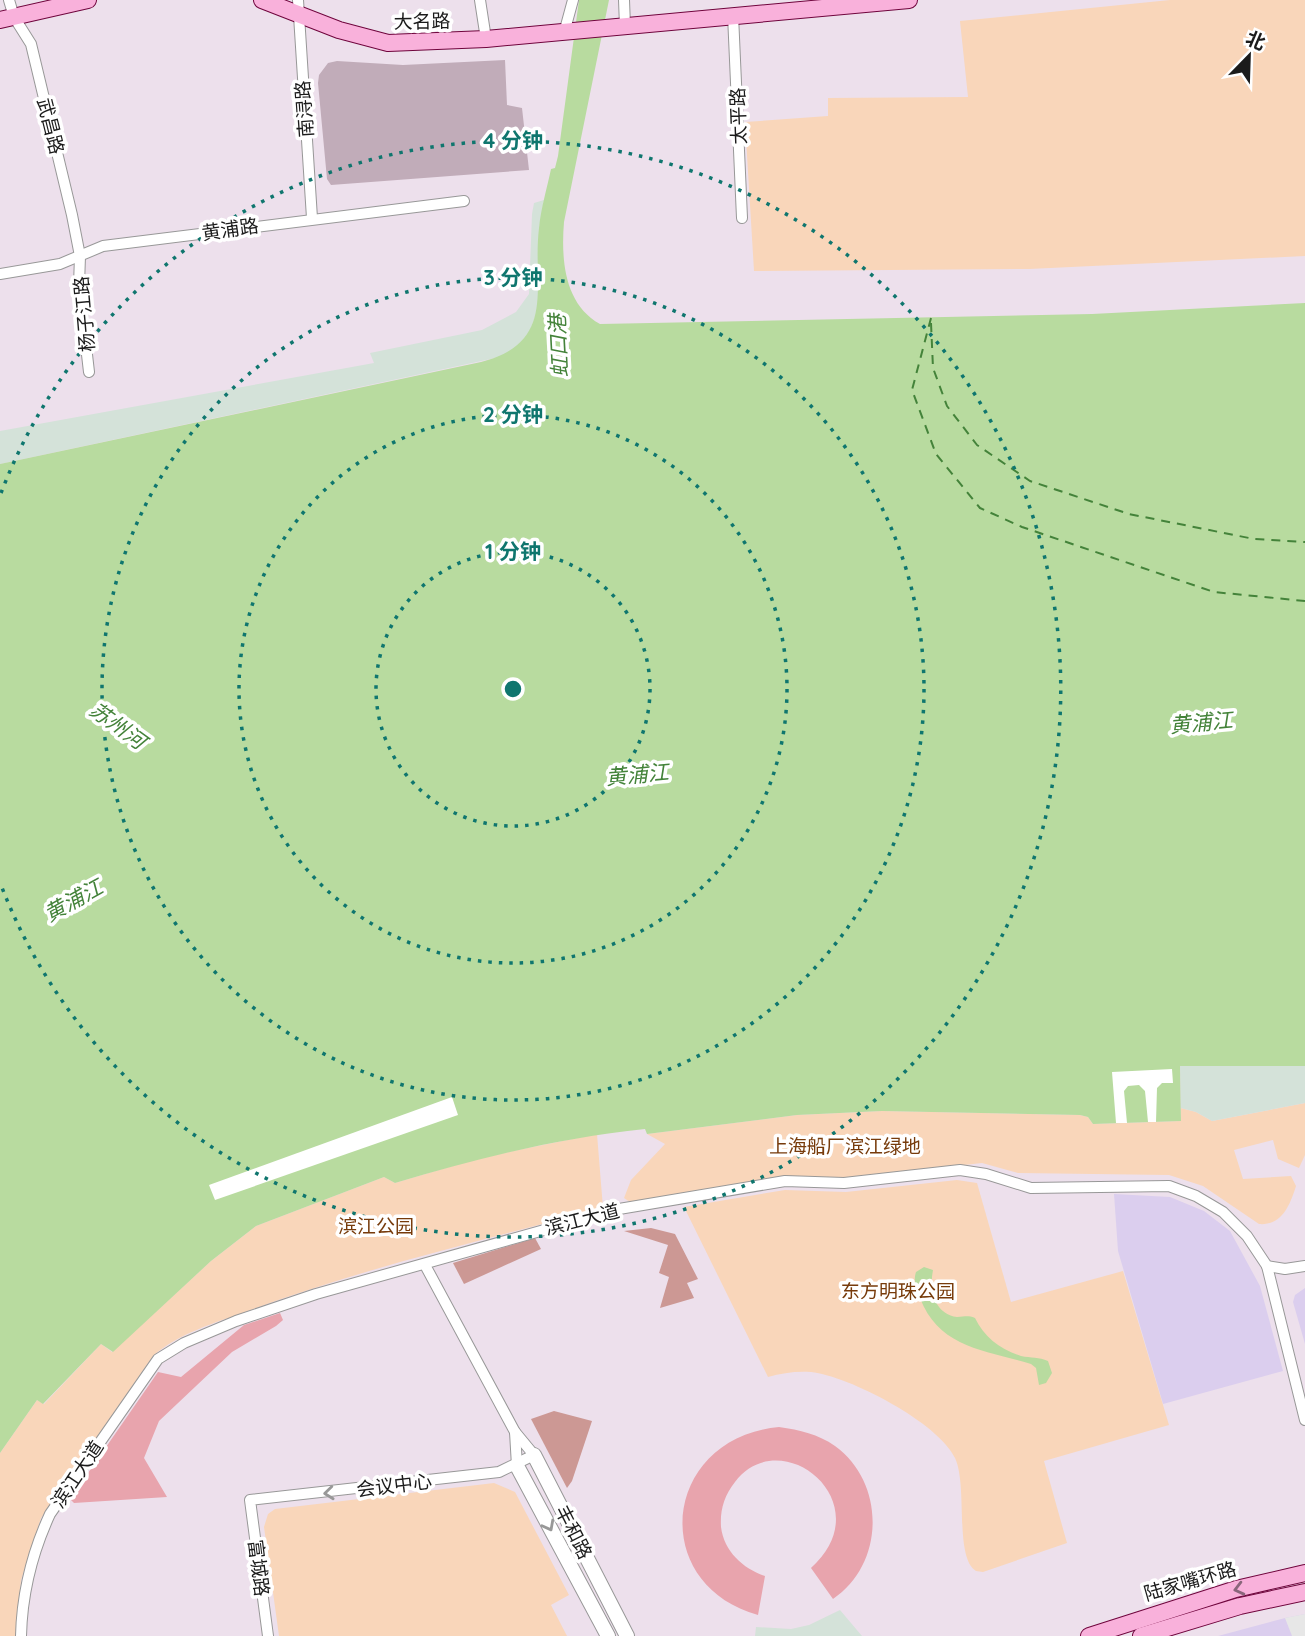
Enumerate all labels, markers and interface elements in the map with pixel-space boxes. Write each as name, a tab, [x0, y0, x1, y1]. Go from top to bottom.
street label: 大名路	[393, 9, 451, 33]
north arrow	[1214, 21, 1284, 91]
text: 北	[1242, 26, 1269, 55]
street label: 南浔路	[290, 80, 318, 138]
street label: 太平路	[725, 87, 751, 145]
street label: 武昌路	[32, 95, 70, 157]
text: 4 分钟	[483, 127, 543, 153]
street label: 黄浦路	[200, 213, 260, 245]
text: 3 分钟	[483, 264, 543, 290]
street label: 杨子江路	[69, 275, 99, 353]
water label: 虹口港	[543, 311, 573, 378]
text: 2 分钟	[483, 401, 543, 427]
text: 1 分钟	[485, 538, 541, 564]
centre of rings	[501, 677, 525, 701]
water label: 苏州河	[85, 696, 154, 756]
water label: 黄浦江	[1168, 706, 1236, 738]
water label: 黄浦江	[604, 758, 672, 790]
water label: 黄浦江	[39, 872, 109, 927]
park label: 上海船厂滨江绿地	[769, 1134, 921, 1158]
street label: 滨江大道	[542, 1198, 622, 1240]
park label: 滨江公园	[338, 1214, 414, 1238]
park label: 东方明珠公园	[841, 1279, 955, 1303]
street label: 滨江大道	[46, 1436, 108, 1512]
street label: 会议中心	[355, 1468, 433, 1502]
one-way arrow	[323, 1485, 334, 1500]
street label: 丰和路	[550, 1501, 598, 1563]
one-way arrow	[541, 1519, 554, 1531]
street label: 富城路	[244, 1538, 274, 1598]
street label: 陆家嘴环路	[1141, 1556, 1239, 1606]
one-way arrow	[1233, 1581, 1245, 1595]

